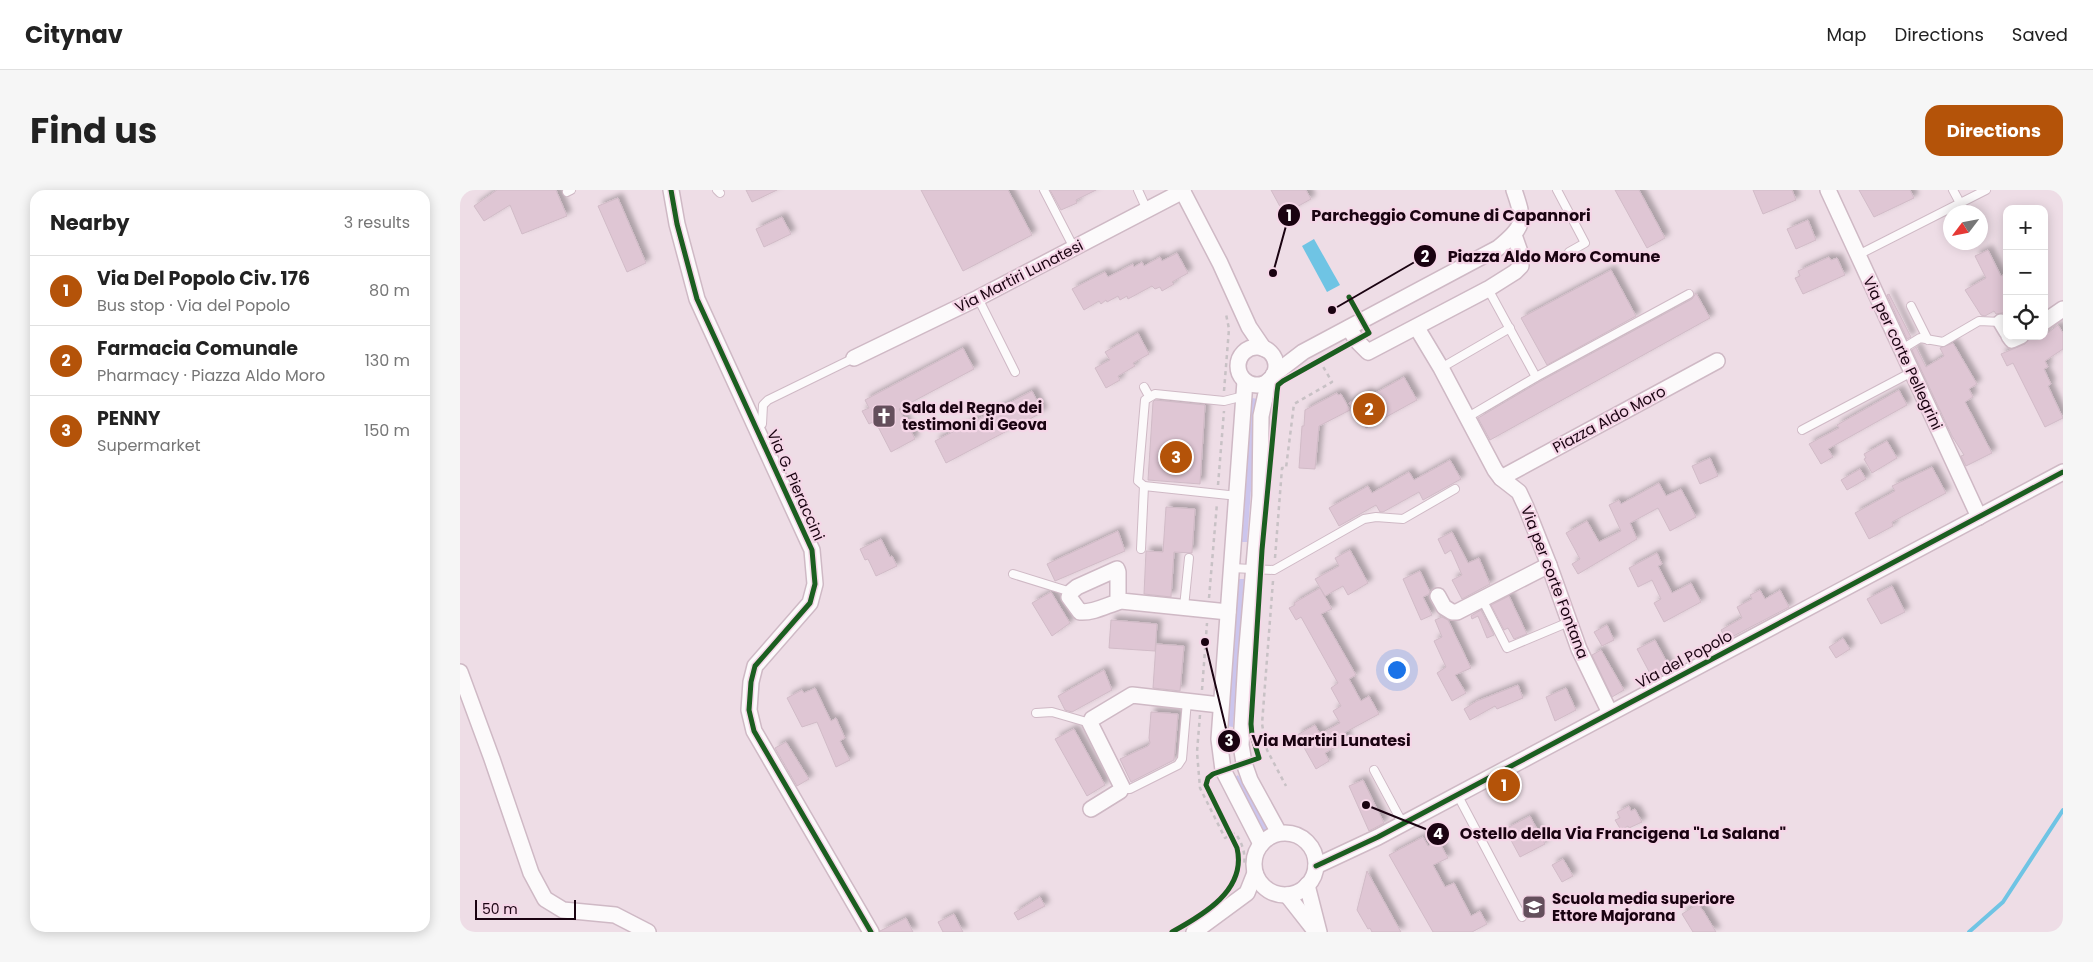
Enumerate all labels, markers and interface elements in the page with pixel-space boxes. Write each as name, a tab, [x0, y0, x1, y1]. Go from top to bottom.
text: Citynav	[25, 18, 123, 51]
text: Map	[1827, 22, 1866, 47]
text: Directions	[1894, 22, 1984, 47]
text: Saved	[2012, 22, 2068, 47]
button: Directions	[1925, 105, 2063, 156]
text: Find us	[30, 106, 157, 155]
callout: Parcheggio Comune di Capannori	[1276, 200, 1600, 231]
text: Parcheggio Comune di Capannori	[1311, 204, 1591, 227]
text: 1	[1286, 205, 1292, 226]
north arrow	[1943, 205, 1988, 250]
map controls	[2003, 205, 2048, 340]
button: +	[2003, 205, 2048, 250]
text: Nearby	[50, 208, 130, 237]
text: 3 results	[344, 211, 410, 234]
street label: Via Martiri Lunatesi	[951, 235, 1087, 317]
callout: Piazza Aldo Moro Comune	[1413, 241, 1671, 272]
text: Piazza Aldo Moro Comune	[1448, 245, 1660, 268]
text: 2	[1421, 246, 1430, 267]
button: −	[2003, 250, 2048, 295]
text: Via Del Popolo Civ. 176	[97, 265, 310, 292]
street label: Via per corte Pellegrini	[1858, 273, 1948, 433]
text: 1	[63, 279, 69, 302]
text: 80 m	[369, 279, 410, 302]
text: Bus stop · Via del Popolo	[97, 294, 290, 317]
button: locate	[2003, 295, 2048, 340]
text: Farmacia Comunale	[97, 335, 298, 362]
text: 2	[61, 349, 71, 372]
text: 130 m	[365, 349, 410, 372]
text: Pharmacy · Piazza Aldo Moro	[97, 364, 325, 387]
street label: Piazza Aldo Moro	[1549, 380, 1669, 458]
pin: 2	[1353, 390, 1385, 428]
place label: Sala del Regno dei testimoni di Geova	[902, 397, 1047, 435]
church icon: Sala del Regno dei testimoni di Geova	[871, 403, 897, 429]
text: PENNY	[97, 405, 160, 432]
text: 3	[61, 419, 71, 442]
text: 150 m	[364, 419, 410, 442]
street label: Via G. Pieraccini	[762, 426, 830, 544]
text: Supermarket	[97, 434, 201, 457]
pin: 3	[1160, 438, 1192, 476]
street label: Via per corte Fontana	[1516, 503, 1594, 661]
street label: Via del Popolo	[1632, 625, 1736, 693]
your location	[1384, 657, 1410, 683]
callout: Via Martiri Lunatesi	[1216, 725, 1421, 756]
text: Via Martiri Lunatesi	[1251, 729, 1411, 752]
text: 3	[1224, 730, 1234, 751]
pin: 1	[1488, 766, 1520, 804]
callout: Ostello della Via Francigena "La Salana"	[1425, 818, 1796, 849]
text: Ostello della Via Francigena "La Salana"	[1460, 822, 1786, 845]
text: 4	[1433, 823, 1443, 844]
place label: Scuola media superiore Ettore Majorana	[1552, 888, 1735, 926]
school or university icon: Scuola media superiore Ettore Majorana	[1521, 894, 1547, 920]
scale bar	[475, 897, 576, 920]
text: 50 m	[482, 899, 518, 919]

